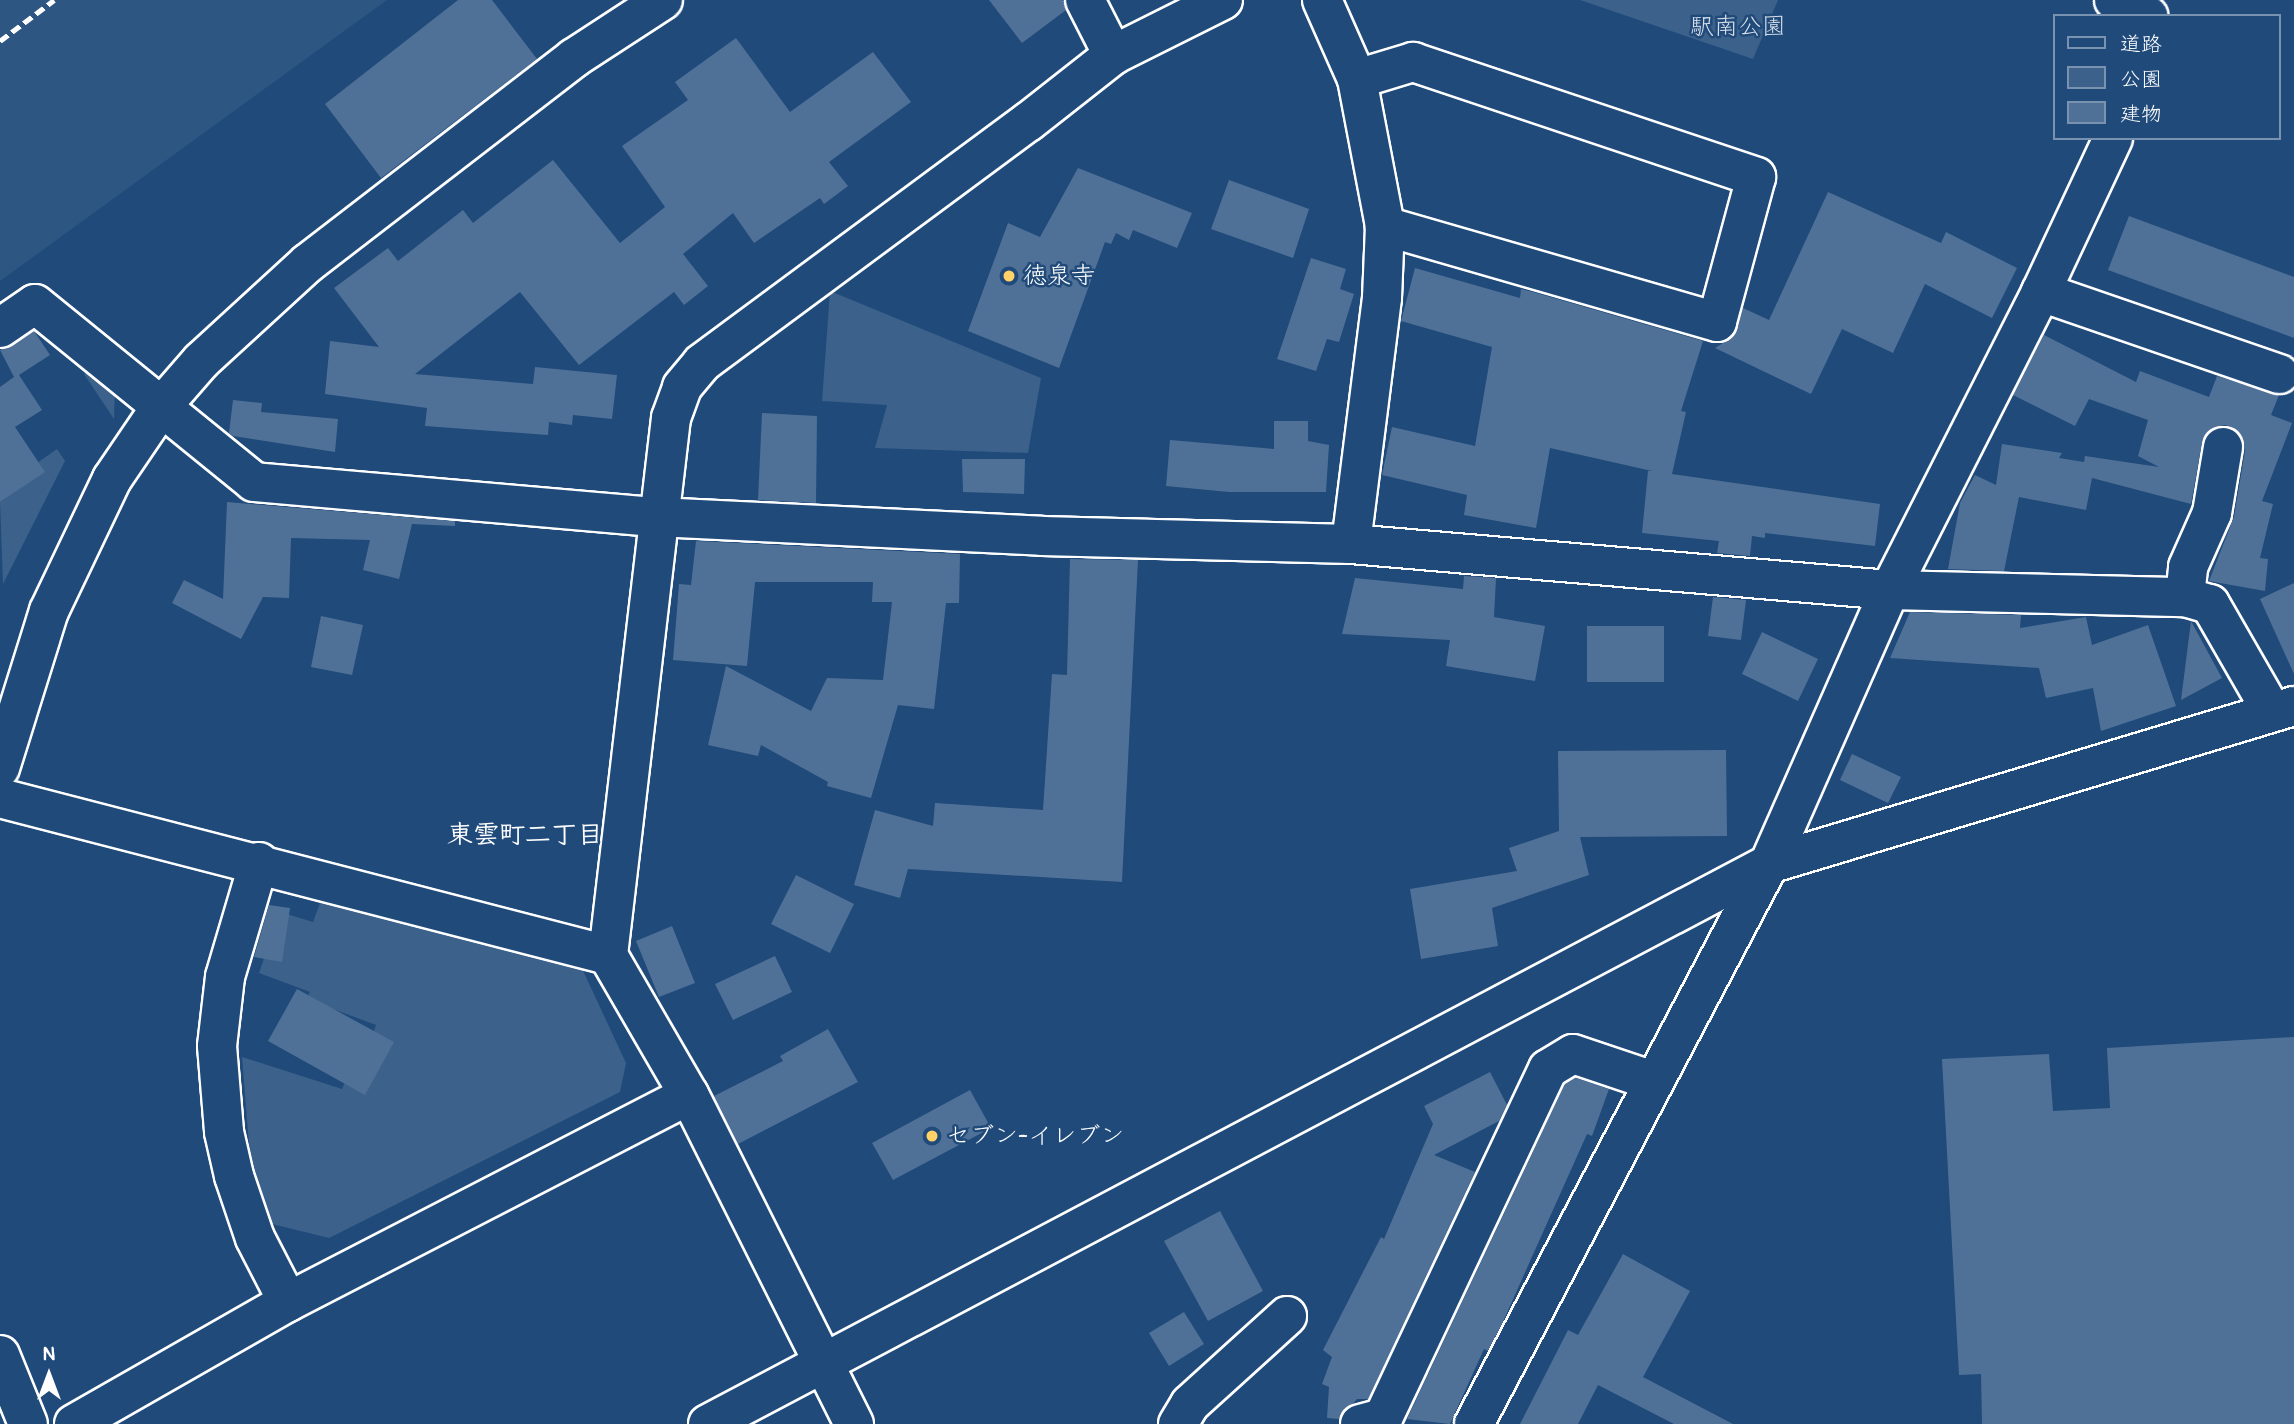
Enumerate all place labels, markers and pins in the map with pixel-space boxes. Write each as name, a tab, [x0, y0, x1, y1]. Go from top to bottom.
place label: 徳泉寺	[1023, 262, 1095, 290]
marker: 徳泉寺	[1001, 268, 1017, 284]
place label: セブン-イレブン	[946, 1122, 1124, 1150]
marker: セブン-イレブン	[924, 1128, 940, 1144]

